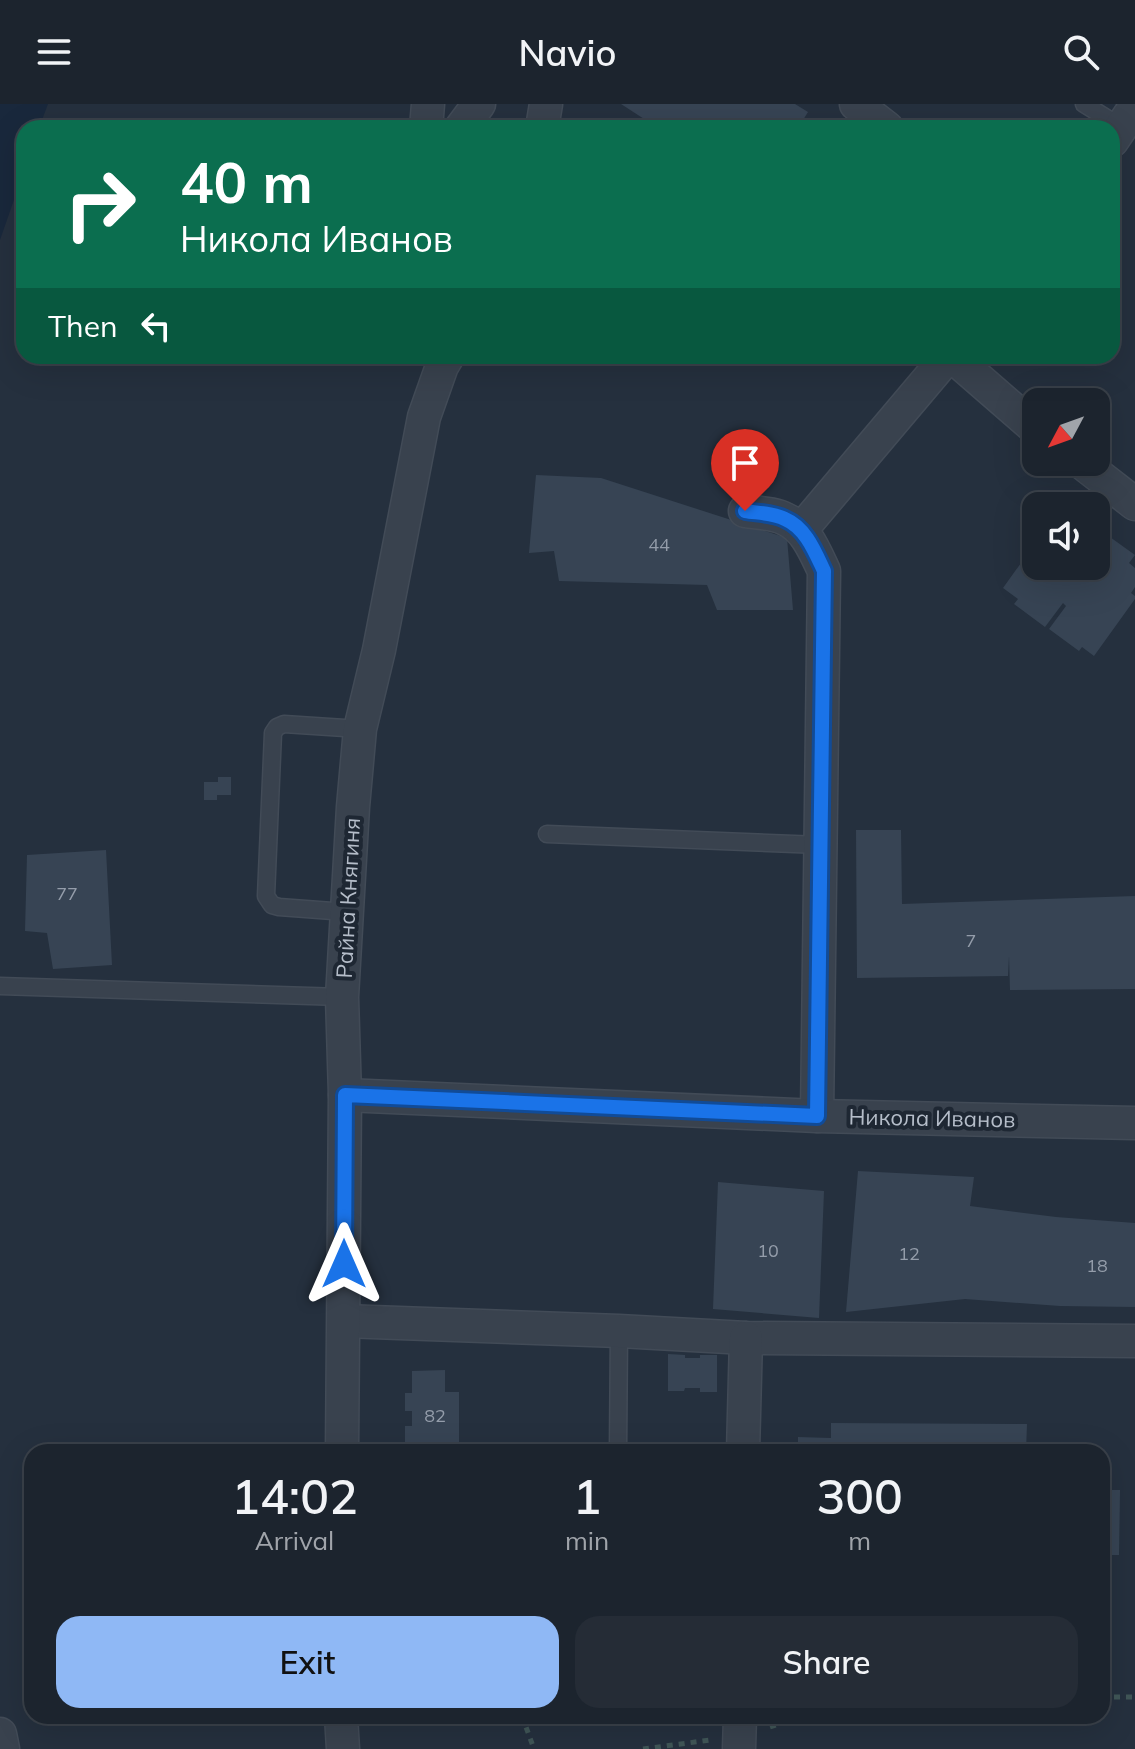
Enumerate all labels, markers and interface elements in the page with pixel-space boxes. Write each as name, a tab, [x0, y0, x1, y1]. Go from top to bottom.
icon: menu	[32, 30, 76, 74]
text: Navio	[519, 30, 616, 75]
icon: search	[1059, 30, 1103, 74]
text: 40 m	[180, 147, 313, 217]
icon: right	[48, 152, 152, 256]
text: Никола Иванов	[180, 216, 453, 261]
icon: left	[134, 304, 178, 348]
text: Then	[48, 307, 118, 345]
north arrow	[1022, 388, 1110, 476]
map controls	[1022, 388, 1110, 580]
pin	[711, 429, 779, 511]
icon: arrive	[723, 441, 767, 485]
button: sound	[1022, 492, 1110, 580]
house number: 44	[648, 533, 670, 556]
street label: Райна Княгиня	[330, 817, 366, 979]
house number: 77	[56, 882, 78, 905]
house number: 7	[966, 929, 976, 952]
street label: Никола Иванов	[848, 1103, 1016, 1133]
position arrow	[302, 1222, 386, 1306]
house number: 10	[757, 1239, 779, 1262]
house number: 12	[898, 1242, 920, 1265]
house number: 18	[1086, 1254, 1108, 1277]
house number: 82	[424, 1404, 446, 1427]
text: 14:02	[231, 1466, 358, 1526]
text: 1	[573, 1466, 601, 1526]
text: 300	[816, 1466, 903, 1526]
text: Arrival	[255, 1524, 334, 1557]
text: min	[565, 1524, 609, 1557]
text: m	[848, 1524, 871, 1557]
button: Exit	[56, 1616, 559, 1708]
button: Share	[575, 1616, 1078, 1708]

